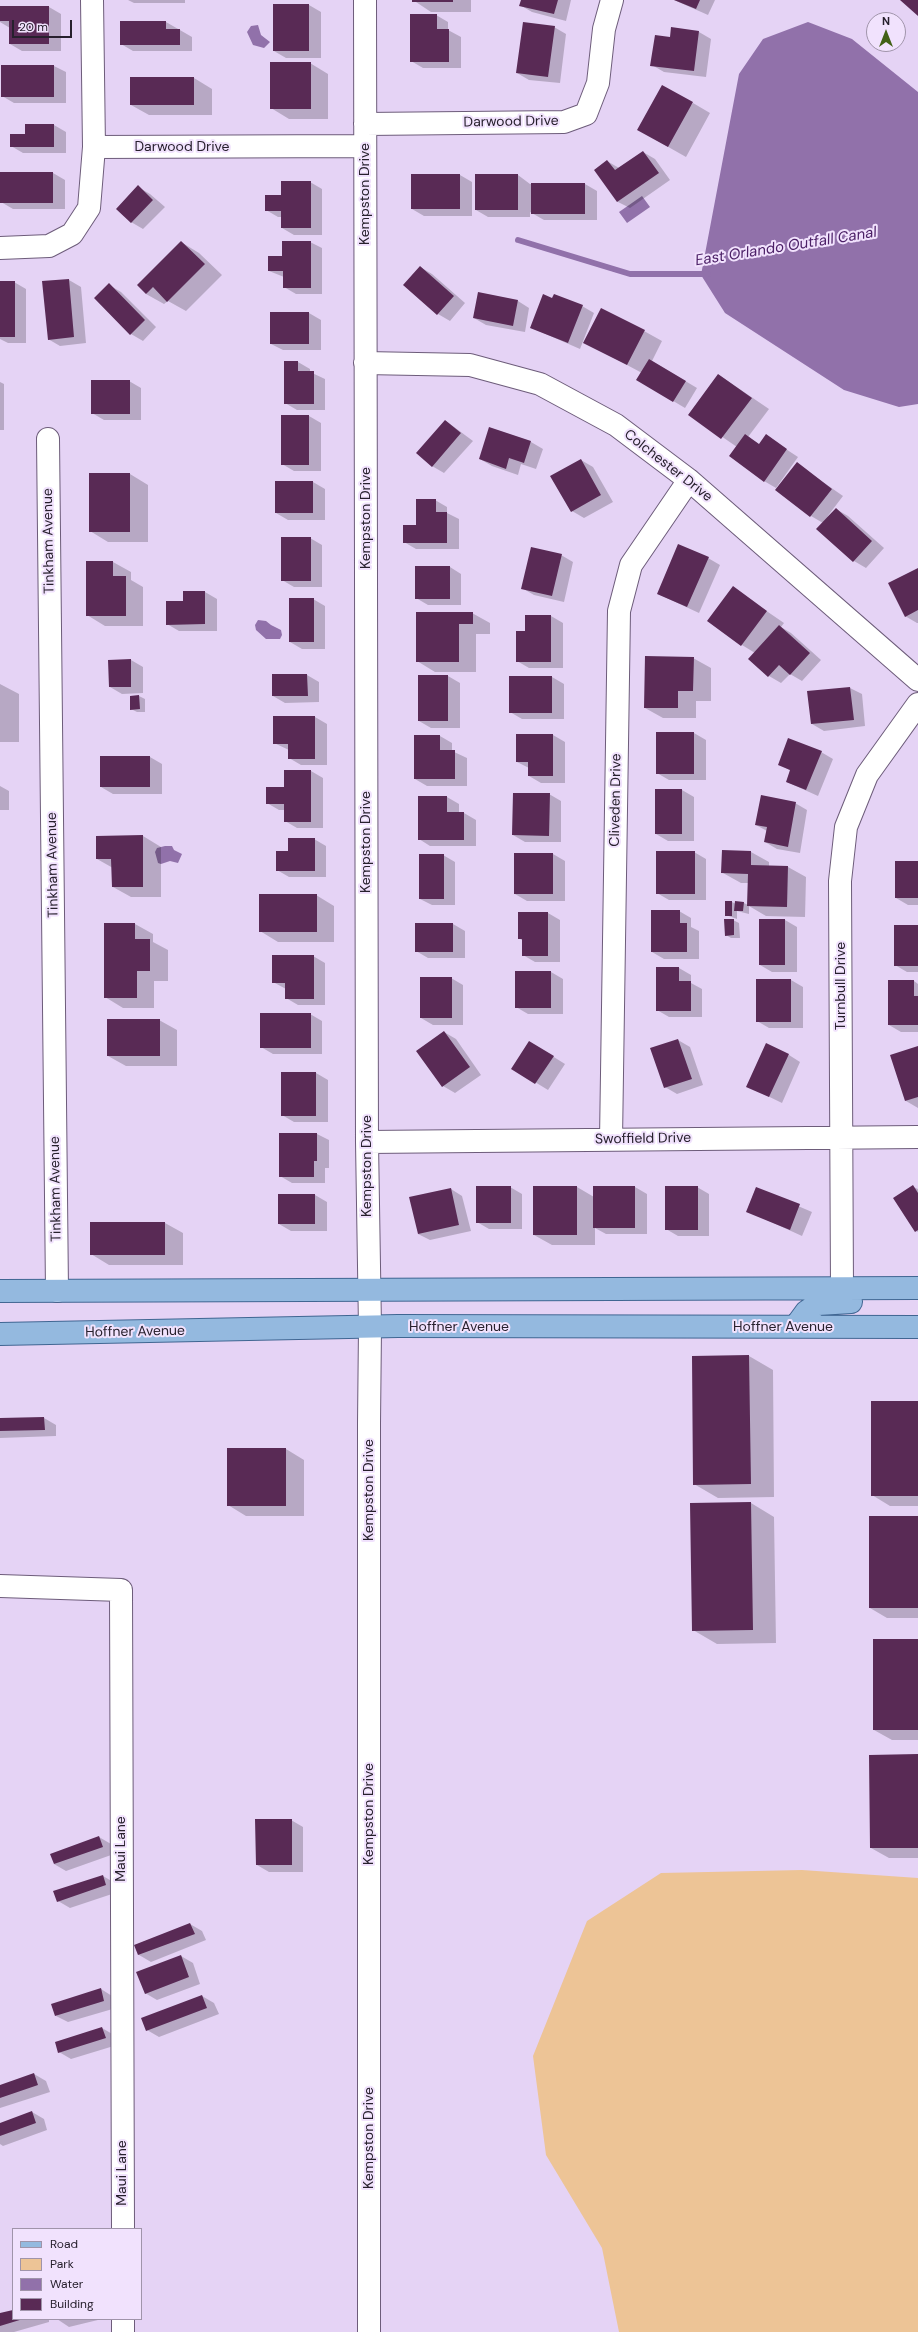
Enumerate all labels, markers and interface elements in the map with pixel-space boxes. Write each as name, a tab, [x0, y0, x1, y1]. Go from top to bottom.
scale bar	[14, 12, 74, 38]
north arrow	[866, 12, 906, 52]
text: N	[882, 14, 890, 28]
text: 20 m	[19, 19, 48, 35]
street label: Darwood Drive	[463, 113, 559, 131]
street label: Darwood Drive	[134, 139, 230, 155]
street label: Kempston Drive	[357, 143, 373, 245]
water label: East Orlando Outfall Canal	[694, 224, 878, 270]
street label: Colchester Drive	[620, 426, 716, 506]
street label: Kempston Drive	[358, 467, 374, 569]
street label: Tinkham Avenue	[40, 488, 58, 594]
street label: Cliveden Drive	[607, 753, 625, 847]
street label: Kempston Drive	[358, 791, 374, 893]
street label: Tinkham Avenue	[44, 812, 62, 918]
street label: Turnbull Drive	[833, 942, 849, 1030]
street label: Kempston Drive	[359, 1115, 375, 1217]
street label: Swoffield Drive	[595, 1130, 691, 1148]
street label: Tinkham Avenue	[47, 1136, 65, 1242]
street label: Hoffner Avenue	[409, 1319, 509, 1335]
street label: Hoffner Avenue	[733, 1319, 833, 1335]
street label: Hoffner Avenue	[85, 1323, 185, 1341]
street label: Kempston Drive	[361, 1439, 377, 1541]
street label: Kempston Drive	[361, 1763, 377, 1865]
street label: Maui Lane	[113, 1816, 129, 1882]
street label: Kempston Drive	[361, 2087, 377, 2189]
street label: Maui Lane	[114, 2140, 130, 2206]
legend	[12, 2228, 142, 2320]
text: Road	[50, 2236, 78, 2252]
text: Park	[50, 2256, 74, 2272]
text: Water	[50, 2276, 83, 2292]
text: Building	[50, 2296, 94, 2312]

